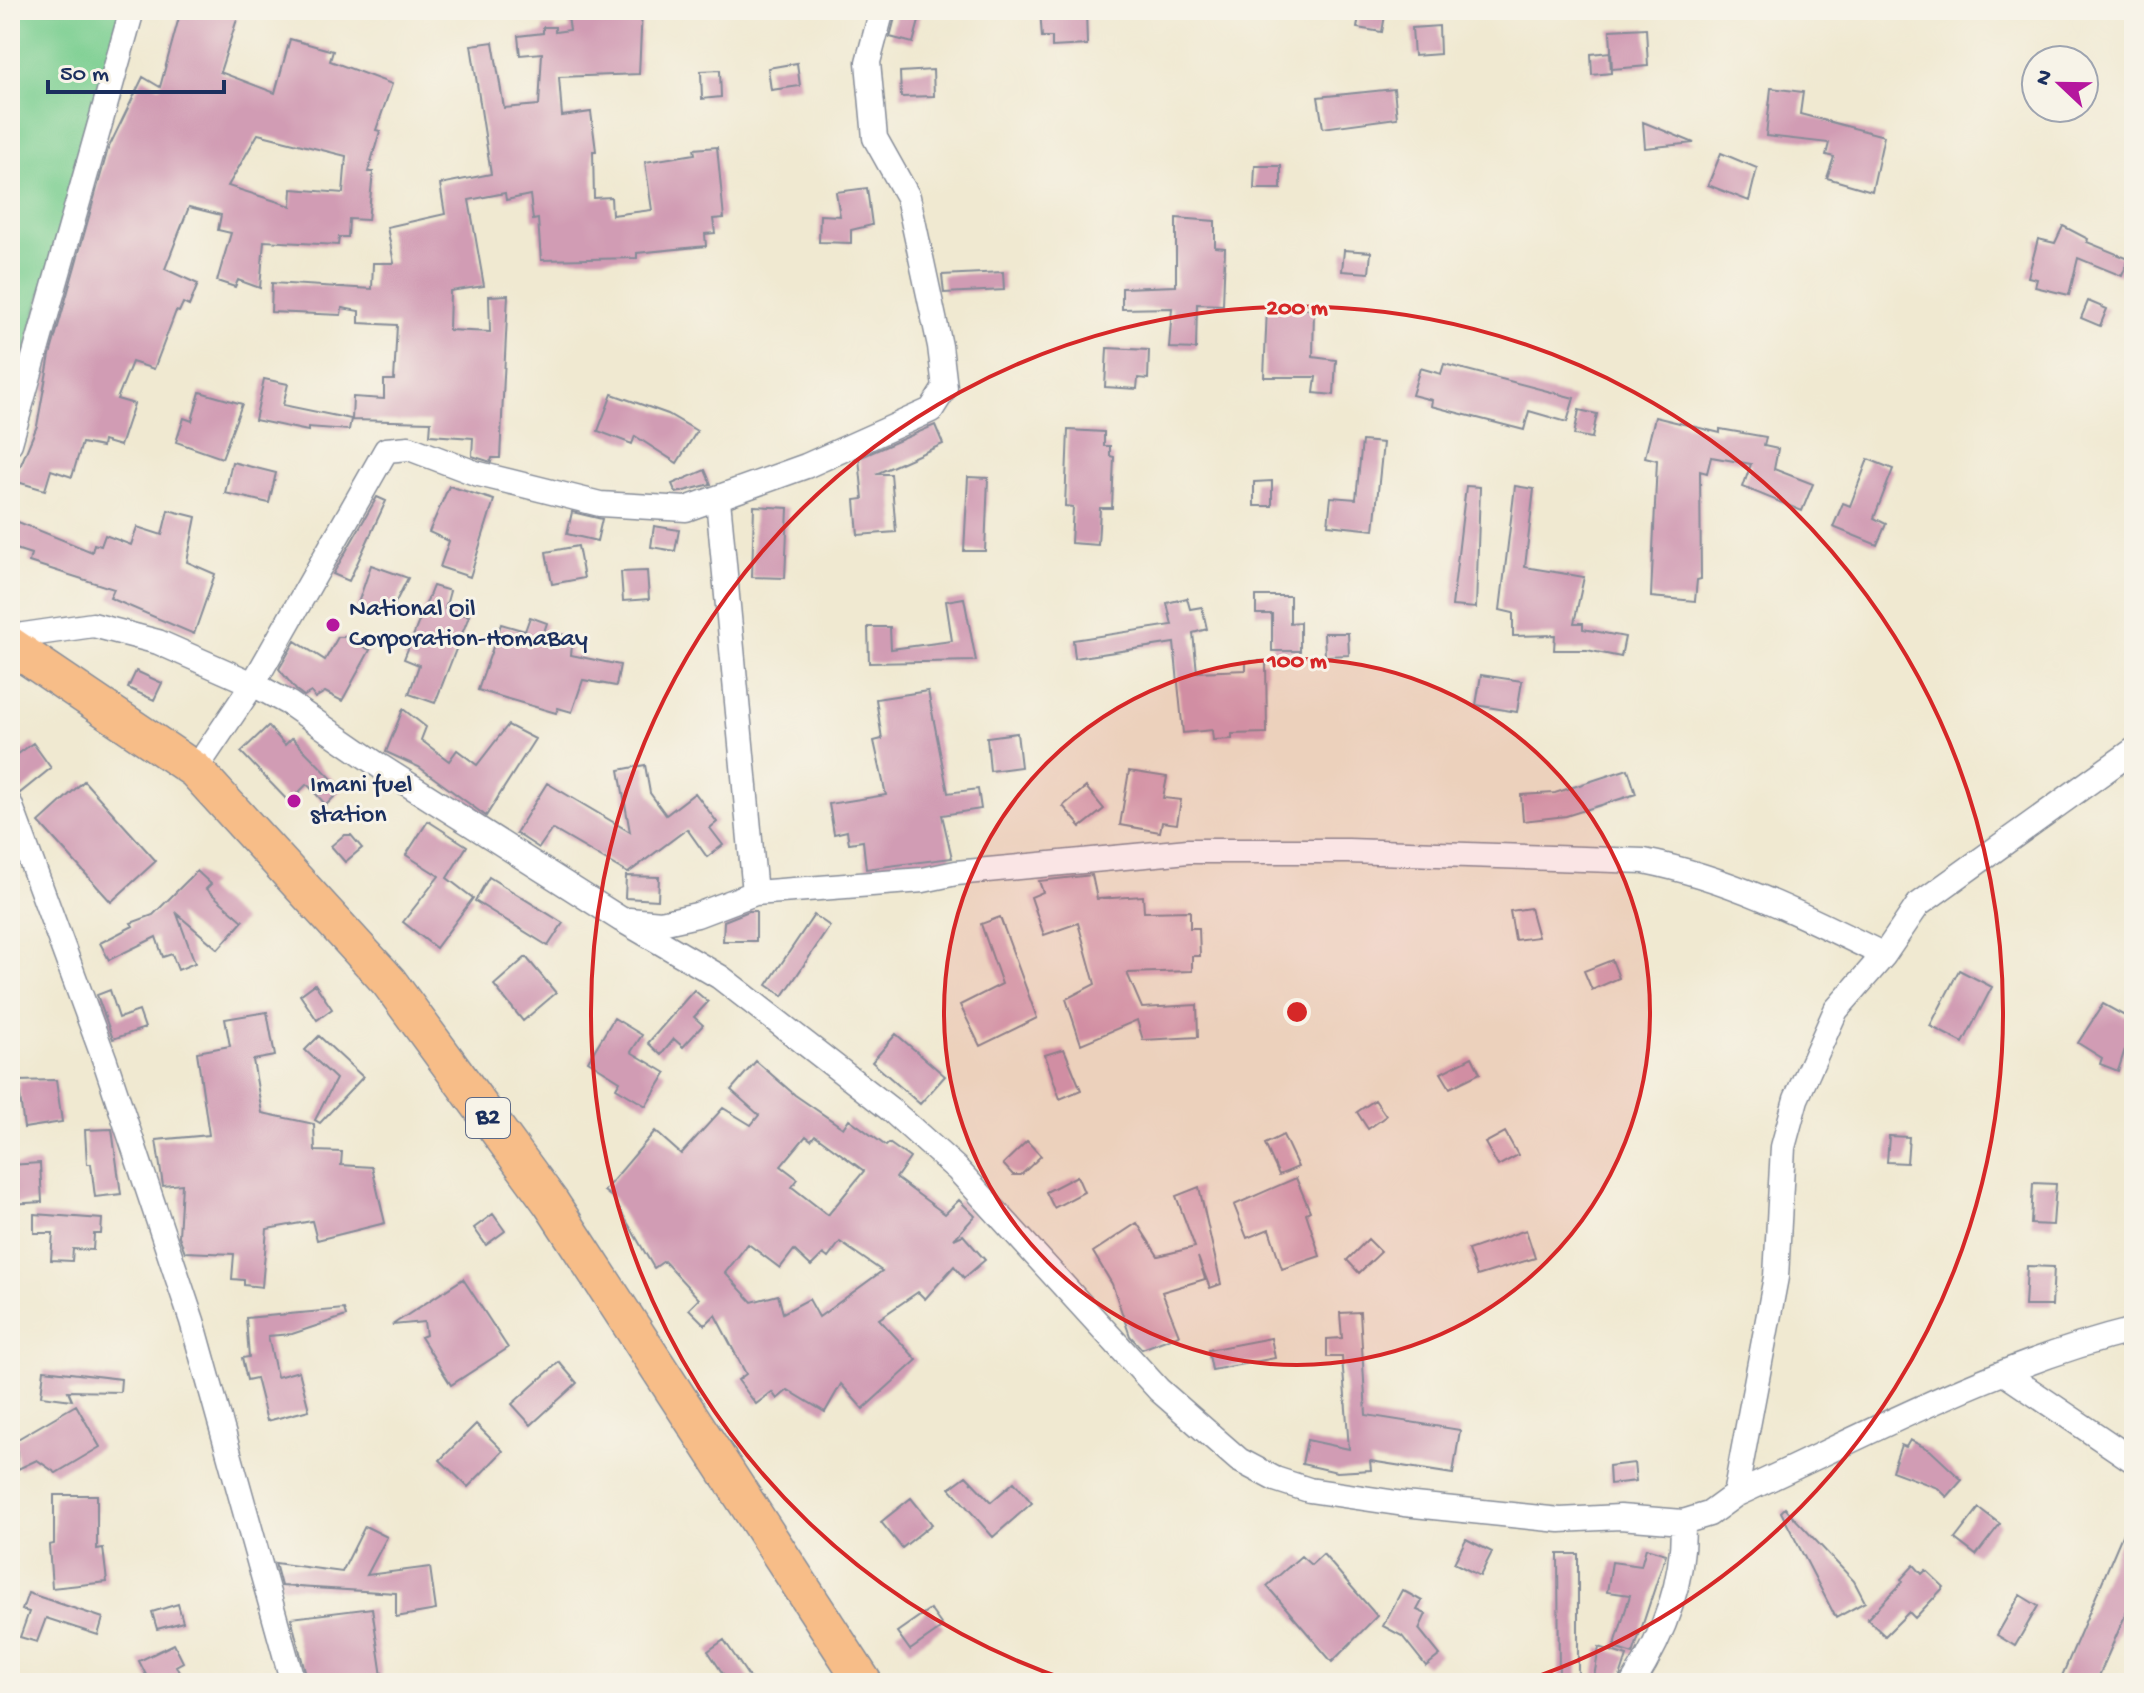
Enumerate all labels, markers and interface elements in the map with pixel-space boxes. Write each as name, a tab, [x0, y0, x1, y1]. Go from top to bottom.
scale bar	[48, 44, 224, 94]
north arrow	[2020, 44, 2100, 124]
text: 50 m	[60, 61, 109, 90]
text: N	[2030, 66, 2060, 90]
text: 200 m	[1266, 295, 1328, 324]
place label: National Oil Corporation-HomaBay	[349, 595, 588, 656]
marker: National Oil Corporation-HomaBay	[324, 616, 342, 634]
text: 100 m	[1266, 648, 1327, 677]
place label: Imani fuel station	[310, 771, 413, 832]
marker: Imani fuel station	[285, 792, 303, 810]
centre of rings	[1283, 998, 1311, 1026]
road number: B2	[466, 1098, 510, 1138]

